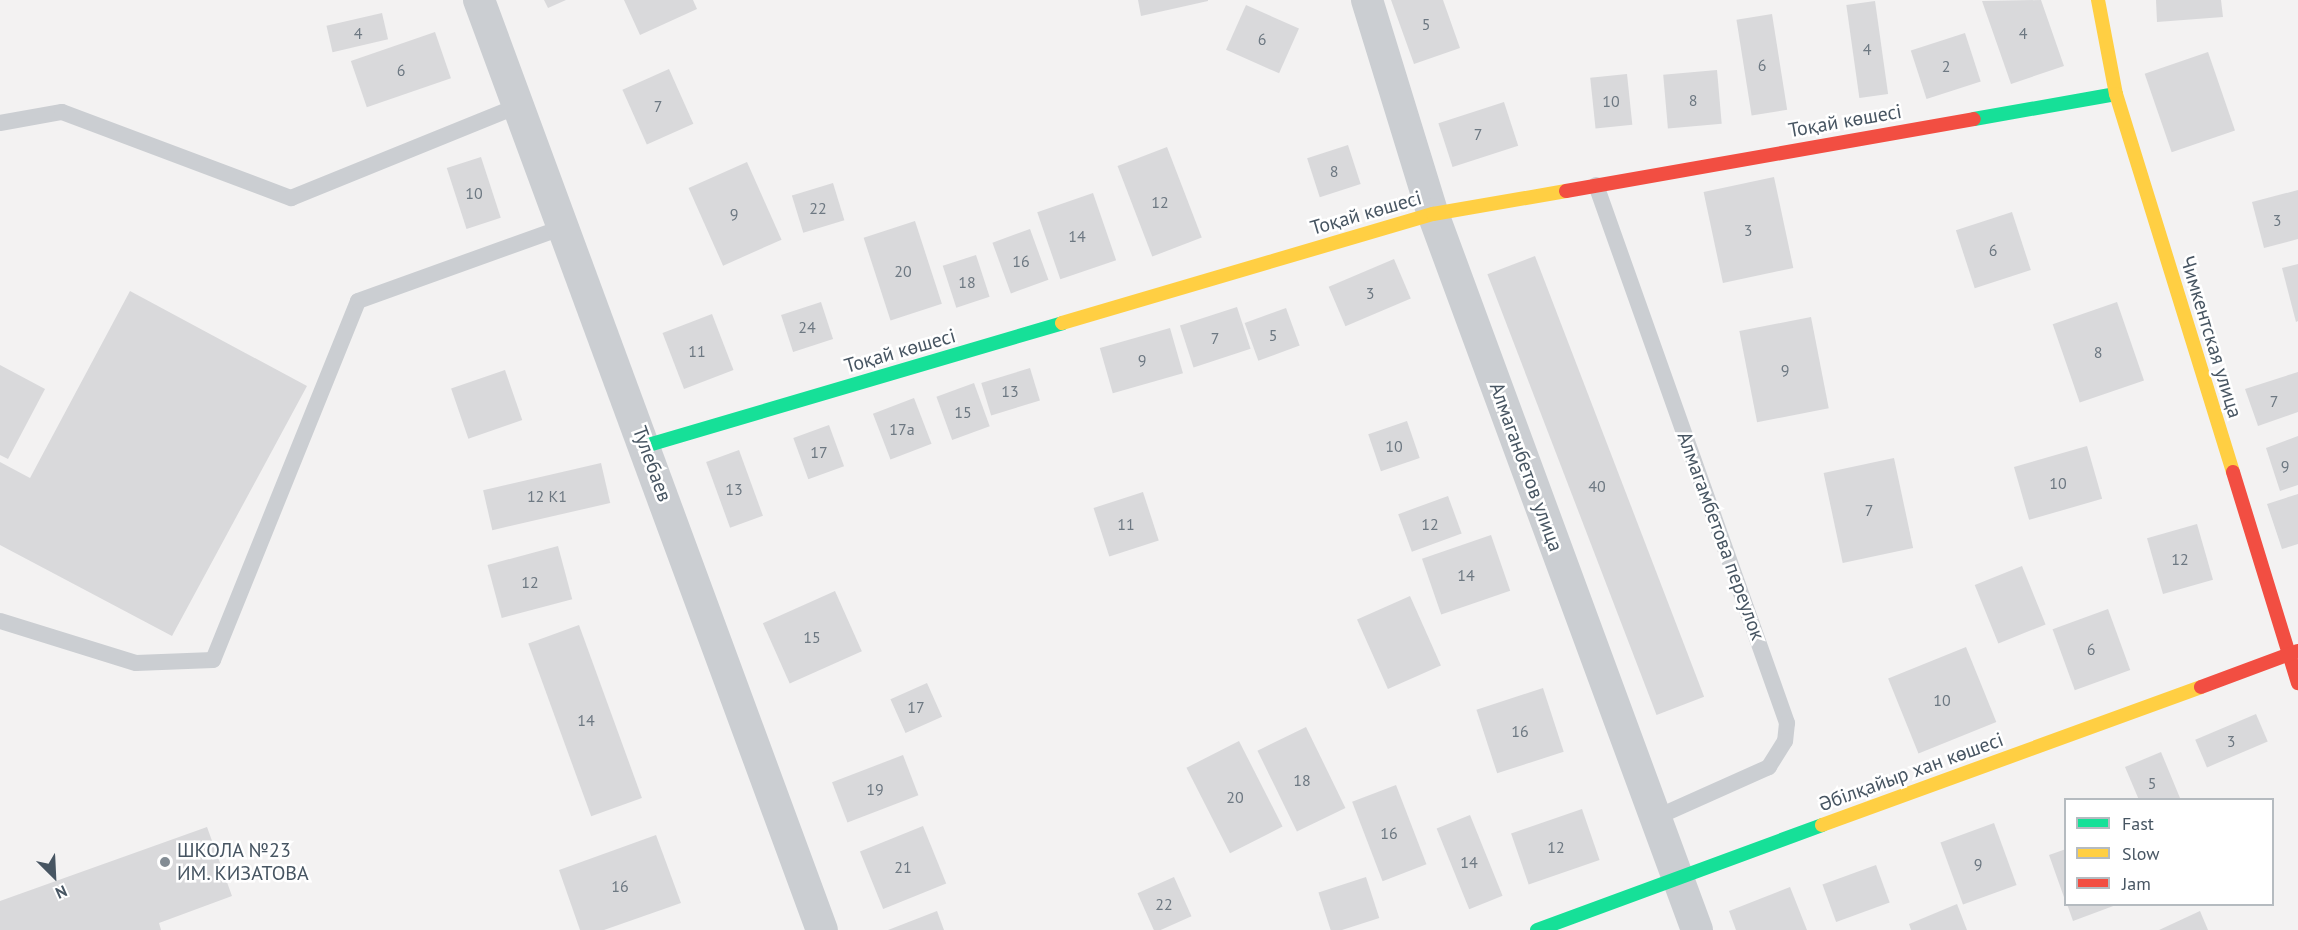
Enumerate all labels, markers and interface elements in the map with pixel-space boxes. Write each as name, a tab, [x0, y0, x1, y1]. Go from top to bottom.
house number: 5	[1422, 14, 1430, 34]
house number: 4	[354, 23, 362, 43]
house number: 4	[2019, 23, 2027, 43]
house number: 6	[1258, 29, 1266, 49]
house number: 4	[1863, 39, 1871, 59]
house number: 6	[1758, 55, 1766, 75]
house number: 2	[1942, 56, 1950, 76]
house number: 6	[397, 60, 405, 80]
house number: 8	[1689, 90, 1697, 110]
house number: 10	[1602, 91, 1620, 111]
house number: 7	[654, 96, 662, 116]
street label: Тоқай көшесі	[1786, 99, 1904, 143]
house number: 7	[1474, 124, 1482, 144]
house number: 8	[1330, 161, 1338, 181]
house number: 10	[465, 183, 483, 203]
street label: Тоқай көшесі	[1308, 186, 1424, 240]
house number: 12	[1151, 192, 1169, 212]
house number: 22	[809, 198, 827, 218]
house number: 9	[730, 204, 738, 224]
house number: 3	[2273, 210, 2281, 230]
house number: 3	[1744, 220, 1752, 240]
house number: 14	[1068, 226, 1086, 246]
house number: 6	[1989, 240, 1997, 260]
house number: 16	[1012, 251, 1030, 271]
street label: Чимкентская улица	[2175, 253, 2247, 421]
house number: 20	[894, 261, 912, 281]
house number: 18	[958, 272, 976, 292]
house number: 3	[1366, 283, 1374, 303]
house number: 24	[798, 317, 816, 337]
street label: Тоқай көшесі	[842, 324, 958, 378]
house number: 5	[1269, 325, 1277, 345]
house number: 7	[1211, 328, 1219, 348]
house number: 11	[688, 341, 706, 361]
house number: 8	[2094, 342, 2102, 362]
house number: 9	[1138, 350, 1146, 370]
house number: 9	[1781, 360, 1789, 380]
street label: Алмаганбетов улица	[1484, 379, 1568, 555]
house number: 13	[1001, 381, 1019, 401]
house number: 7	[2270, 391, 2278, 411]
house number: 15	[954, 402, 972, 422]
house number: 17а	[889, 419, 915, 439]
street label: Тулебаев	[627, 423, 677, 505]
street label: Алмагамбетова переулок	[1672, 429, 1770, 643]
house number: 10	[1385, 436, 1403, 456]
house number: 17	[810, 442, 828, 462]
house number: 9	[2281, 456, 2289, 476]
house number: 10	[2049, 473, 2067, 493]
house number: 40	[1588, 476, 1606, 496]
house number: 13	[725, 479, 743, 499]
house number: 12 К1	[527, 486, 567, 506]
house number: 7	[1865, 500, 1873, 520]
house number: 11	[1117, 514, 1135, 534]
house number: 12	[1421, 514, 1439, 534]
house number: 12	[2171, 549, 2189, 569]
house number: 14	[1457, 565, 1475, 585]
house number: 12	[521, 572, 539, 592]
house number: 15	[803, 627, 821, 647]
house number: 6	[2087, 639, 2095, 659]
house number: 10	[1933, 690, 1951, 710]
house number: 17	[907, 697, 925, 717]
house number: 14	[577, 710, 595, 730]
house number: 16	[1511, 721, 1529, 741]
street label: Әбілқайыр хан көшесі	[1815, 727, 2007, 817]
house number: 3	[2227, 731, 2235, 751]
house number: 18	[1293, 770, 1311, 790]
house number: 5	[2148, 773, 2156, 793]
house number: 19	[866, 779, 884, 799]
house number: 20	[1226, 787, 1244, 807]
legend	[2064, 798, 2274, 906]
text: Fast	[2122, 812, 2154, 835]
house number: 16	[1380, 823, 1398, 843]
house number: 12	[1547, 837, 1565, 857]
place label: ШКОЛА №23 ИМ. КИЗАТОВА	[177, 838, 310, 885]
text: Slow	[2122, 842, 2160, 865]
north arrow	[24, 846, 84, 906]
house number: 14	[1460, 852, 1478, 872]
house number: 9	[1974, 854, 1982, 874]
marker: ШКОЛА №23 ИМ. КИЗАТОВА	[158, 855, 172, 869]
house number: 21	[894, 857, 912, 877]
text: Jam	[2122, 872, 2151, 895]
house number: 16	[611, 876, 629, 896]
text: N	[52, 881, 70, 904]
house number: 22	[1155, 894, 1173, 914]

